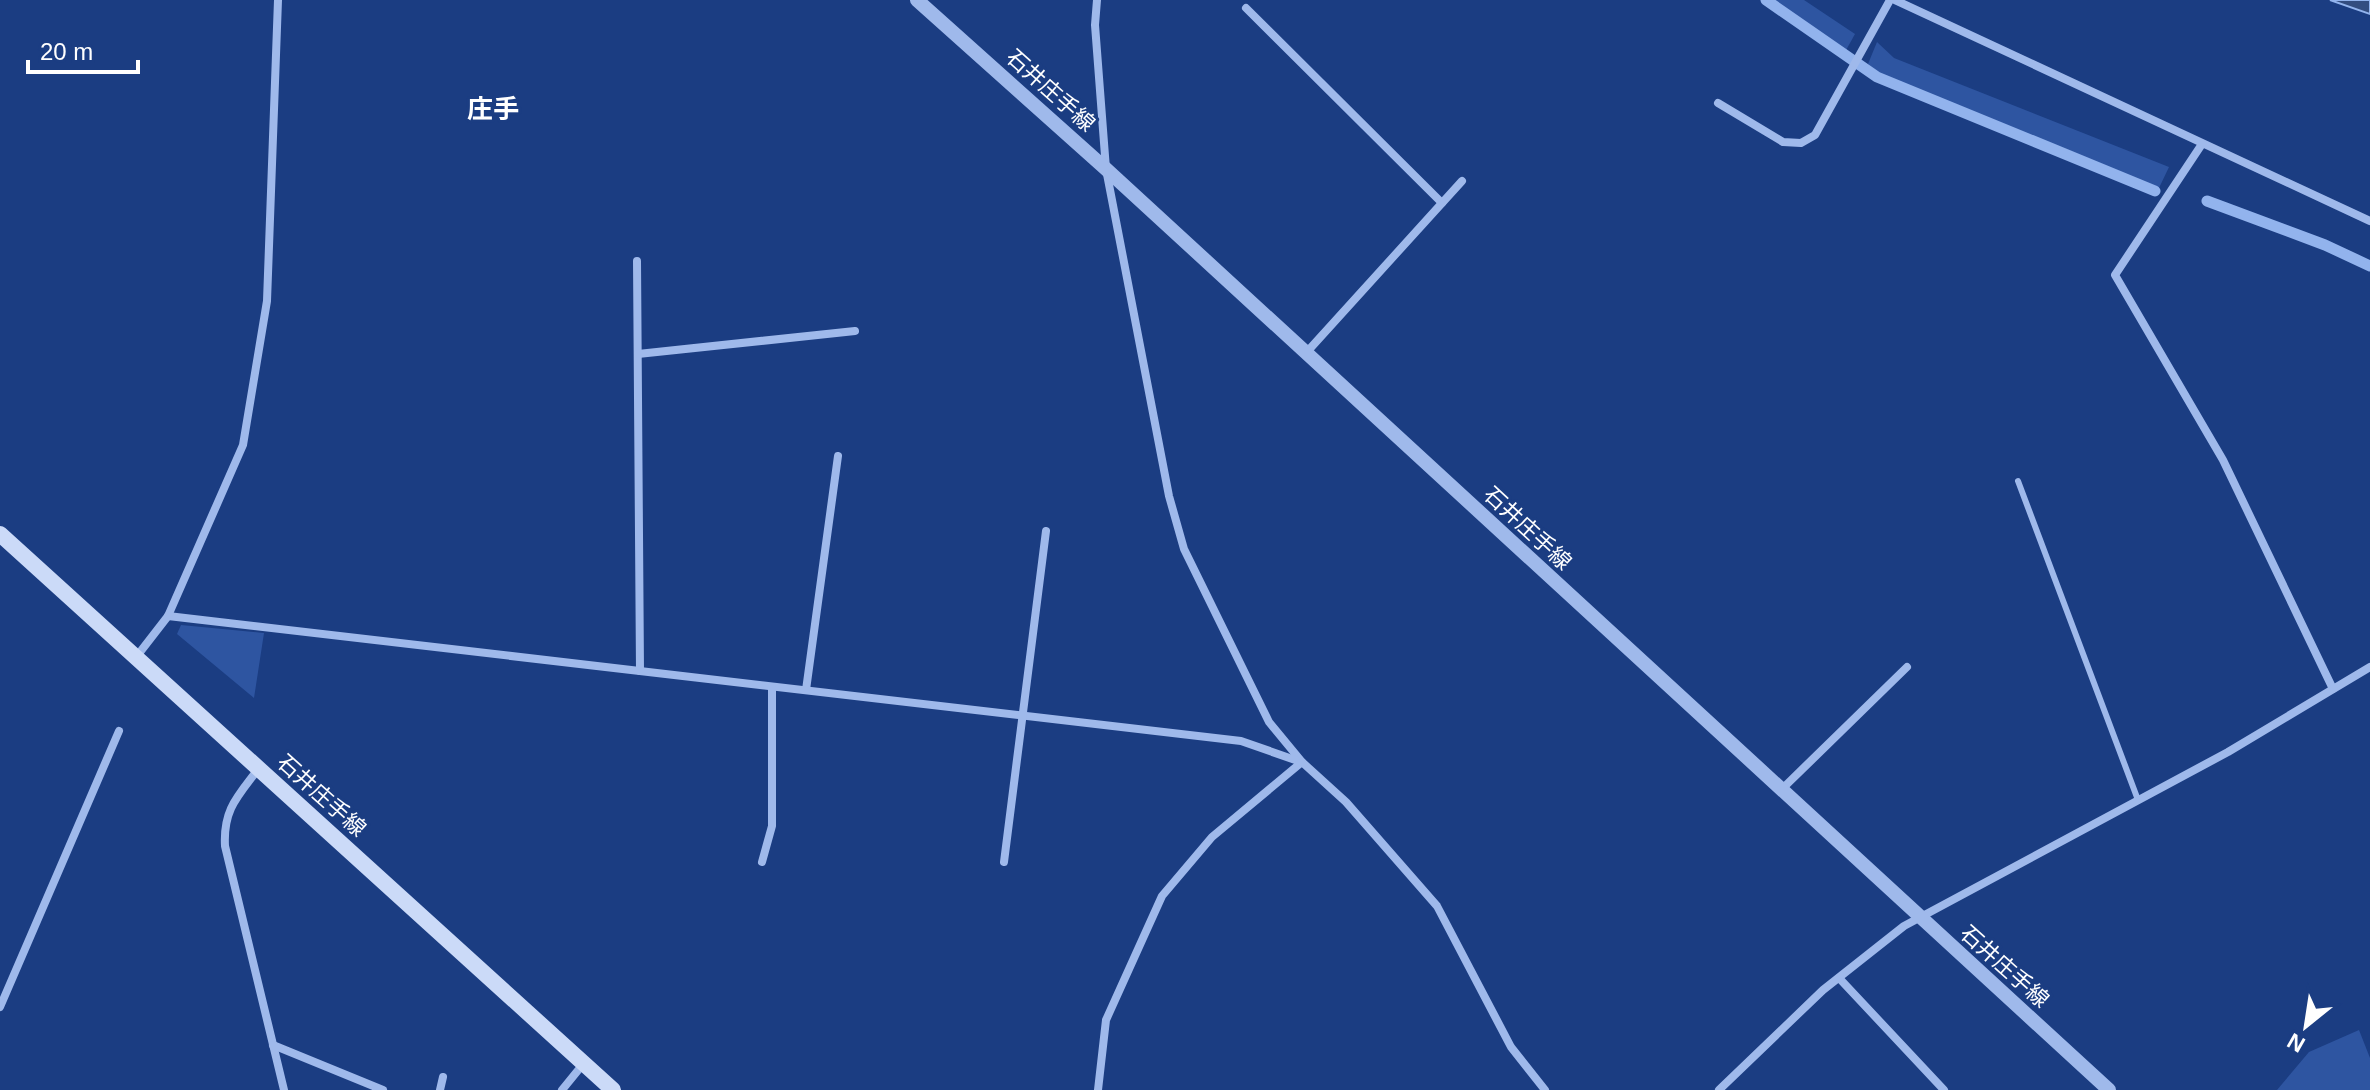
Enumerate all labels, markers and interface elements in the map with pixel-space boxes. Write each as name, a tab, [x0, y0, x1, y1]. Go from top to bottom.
scale bar	[28, 24, 138, 74]
text: 20 m	[40, 38, 93, 65]
street label: 石井庄手線	[1001, 44, 1100, 136]
district label: 庄手	[467, 94, 519, 124]
street label: 石井庄手線	[1479, 482, 1576, 575]
street label: 石井庄手線	[272, 749, 371, 841]
street label: 石井庄手線	[1955, 920, 2054, 1012]
north arrow	[2266, 986, 2346, 1066]
text: N	[2283, 1028, 2309, 1058]

